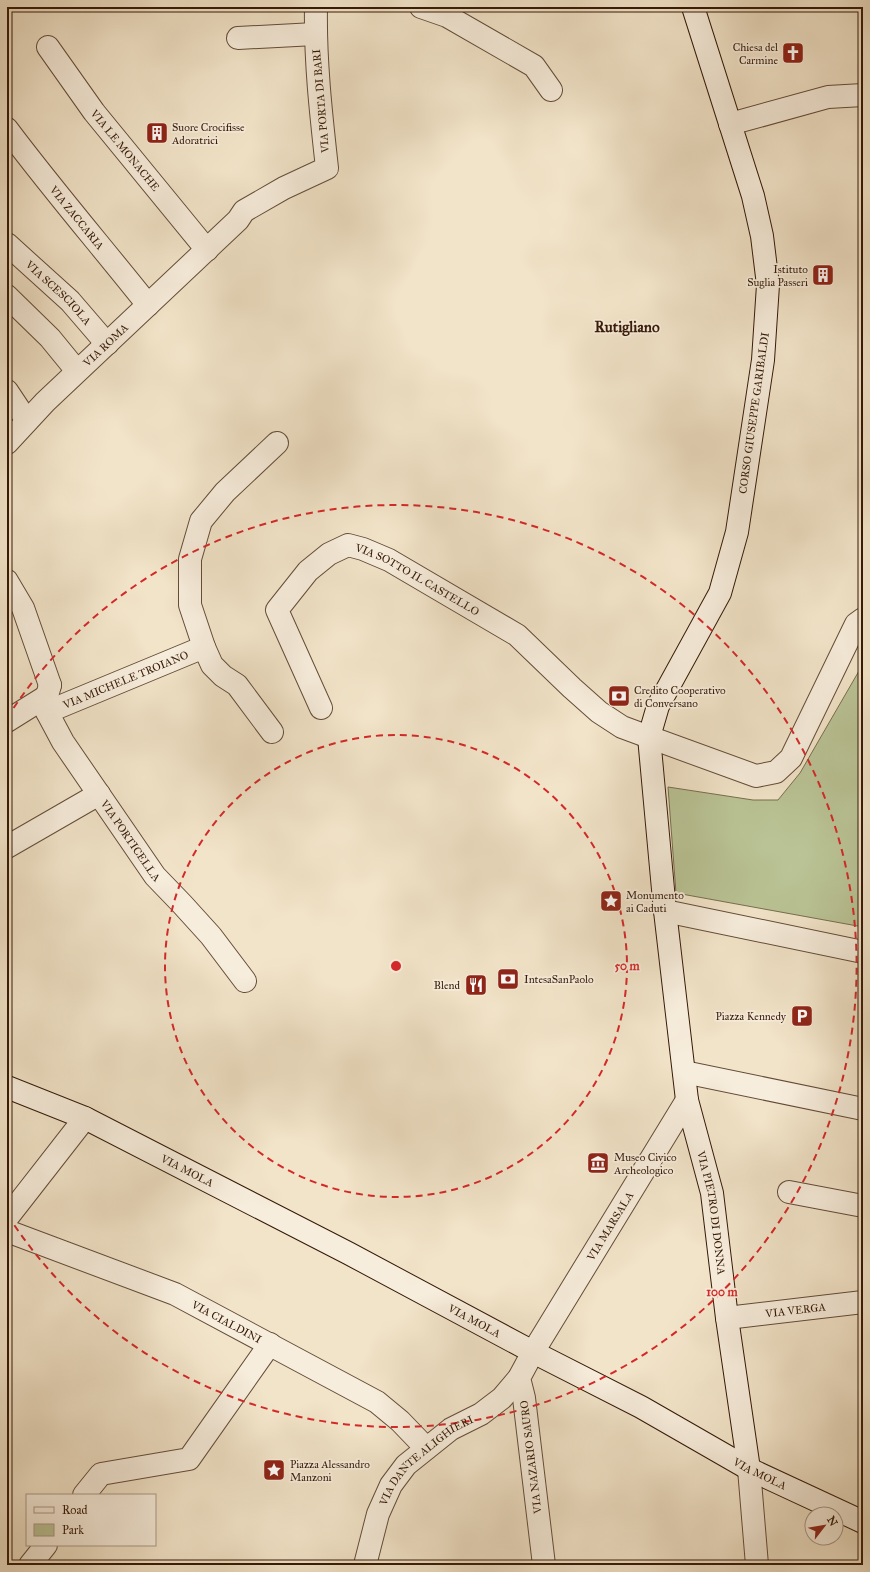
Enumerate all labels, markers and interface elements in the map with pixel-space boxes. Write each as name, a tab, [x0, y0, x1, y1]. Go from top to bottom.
church icon: Chiesa del Carmine	[780, 40, 806, 66]
place label: Chiesa del Carmine	[733, 41, 778, 67]
street label: VIA PORTA DI BARI	[310, 48, 332, 154]
street label: VIA LE MONACHE	[87, 106, 162, 194]
building icon: Suore Crocifisse Adoratrici	[144, 120, 170, 146]
place label: Suore Crocifisse Adoratrici	[171, 121, 245, 147]
street label: VIA ZACCARIA	[47, 182, 107, 253]
street label: VIA SCESCIOLA	[23, 257, 94, 328]
building icon: Istituto Suglia Passeri	[810, 262, 836, 288]
place label: Istituto Suglia Passeri	[747, 263, 808, 289]
district label: Rutigliano	[594, 318, 660, 337]
street label: VIA ROMA	[80, 320, 131, 370]
street label: CORSO GIUSEPPE GARIBALDI	[736, 331, 772, 495]
street label: VIA SOTTO IL CASTELLO	[353, 541, 482, 618]
street label: VIA MICHELE TROIANO	[60, 648, 190, 712]
bank icon: Credito Cooperativo di Conversano	[606, 683, 632, 709]
place label: Credito Cooperativo di Conversano	[634, 684, 726, 710]
street label: VIA PORTICELLA	[98, 797, 164, 885]
place icon: Monumento ai Caduti	[598, 888, 624, 914]
place label: Monumento ai Caduti	[626, 889, 684, 915]
centre of rings	[389, 959, 403, 973]
text: 50 m	[614, 959, 641, 973]
bank icon: IntesaSanPaolo	[495, 966, 521, 992]
restaurant icon: Blend	[463, 972, 489, 998]
place label: IntesaSanPaolo	[524, 973, 594, 986]
place label: Blend	[434, 979, 460, 992]
parking icon: Piazza Kennedy	[789, 1003, 815, 1029]
place label: Piazza Kennedy	[715, 1010, 787, 1023]
street label: VIA PIETRO DI DONNA	[694, 1149, 728, 1276]
museum icon: Museo Civico Archeologico	[585, 1150, 611, 1176]
street label: VIA MOLA	[158, 1151, 216, 1190]
place label: Museo Civico Archeologico	[613, 1151, 677, 1177]
street label: VIA MARSALA	[584, 1189, 636, 1264]
text: 100 m	[706, 1285, 739, 1299]
street label: VIA CIALDINI	[189, 1297, 264, 1346]
street label: VIA VERGA	[764, 1300, 827, 1320]
street label: VIA MOLA	[445, 1301, 503, 1340]
street label: VIA NAZARIO SAURO	[518, 1400, 545, 1515]
street label: VIA DANTE ALIGHIERI	[376, 1412, 476, 1508]
street label: VIA MOLA	[730, 1454, 789, 1492]
place icon: Piazza Alessandro Manzoni	[261, 1457, 287, 1483]
place label: Piazza Alessandro Manzoni	[290, 1458, 370, 1484]
legend	[26, 1494, 156, 1546]
text: Road	[62, 1503, 88, 1517]
north arrow	[804, 1506, 844, 1546]
text: N	[824, 1514, 840, 1529]
text: Park	[62, 1523, 84, 1537]

